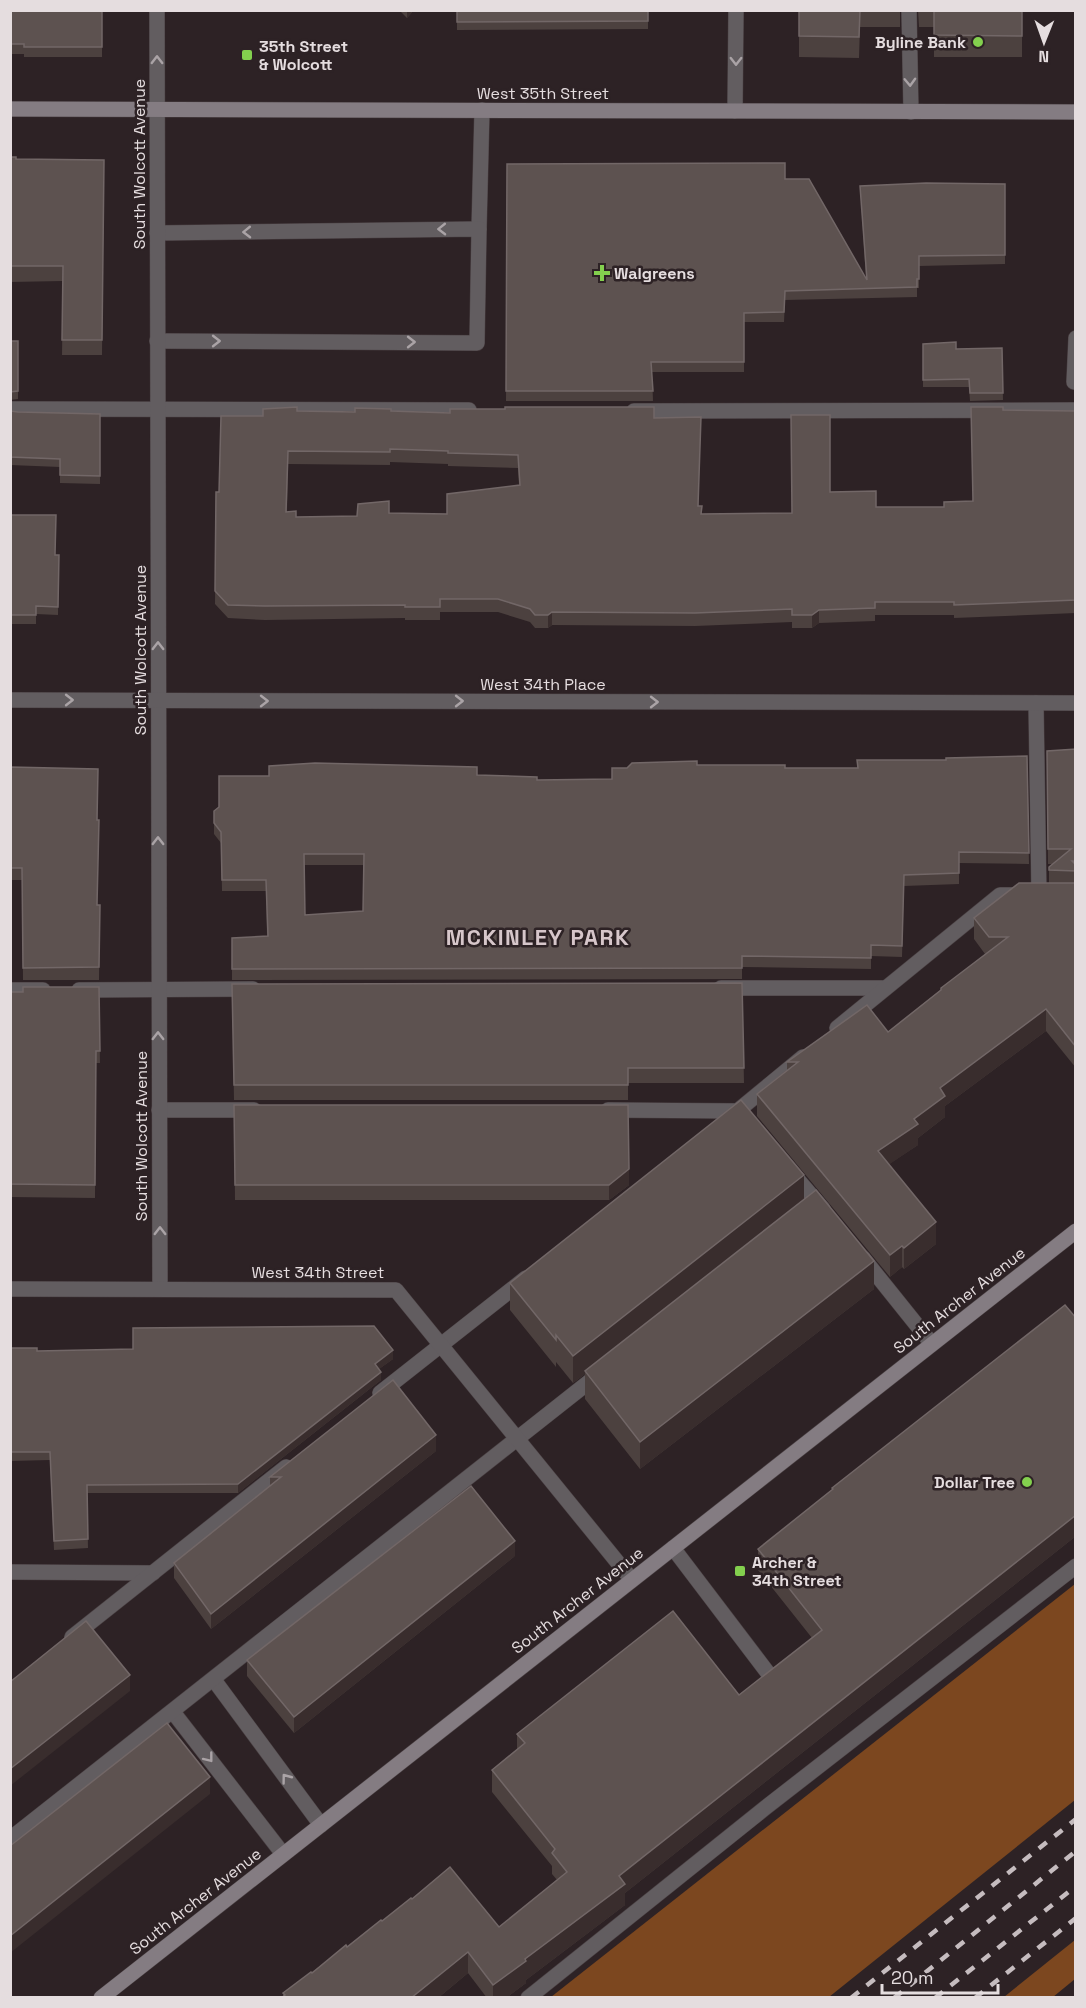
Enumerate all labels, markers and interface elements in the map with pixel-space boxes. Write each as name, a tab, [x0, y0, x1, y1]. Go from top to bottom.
north arrow	[1014, 12, 1074, 72]
place label: Byline Bank	[875, 32, 966, 53]
marker: Byline Bank	[971, 35, 985, 49]
place label: 35th Street & Wolcott	[259, 36, 348, 75]
text: N	[1038, 46, 1049, 67]
marker: 35th Street & Wolcott	[240, 48, 254, 62]
one-way arrow	[151, 56, 163, 65]
one-way arrow	[730, 56, 742, 65]
one-way arrow	[904, 78, 917, 87]
street label: South Wolcott Avenue	[129, 79, 150, 249]
street label: West 35th Street	[477, 83, 609, 104]
one-way arrow	[438, 223, 447, 236]
one-way arrow	[243, 226, 252, 238]
place label: Walgreens	[614, 263, 695, 284]
marker: Walgreens	[595, 266, 609, 280]
one-way arrow	[211, 335, 220, 347]
one-way arrow	[406, 336, 415, 348]
street label: South Wolcott Avenue	[130, 565, 151, 735]
one-way arrow	[152, 641, 164, 650]
street label: West 34th Place	[480, 674, 606, 695]
one-way arrow	[64, 694, 73, 706]
one-way arrow	[259, 695, 268, 707]
one-way arrow	[454, 695, 463, 707]
one-way arrow	[649, 696, 658, 708]
one-way arrow	[152, 836, 164, 845]
district label: MCKINLEY PARK	[446, 923, 630, 951]
one-way arrow	[152, 1031, 164, 1040]
street label: South Wolcott Avenue	[131, 1051, 152, 1221]
one-way arrow	[154, 1226, 166, 1235]
street label: South Archer Avenue	[889, 1242, 1029, 1358]
street label: West 34th Street	[252, 1262, 384, 1283]
place label: Dollar Tree	[934, 1472, 1015, 1493]
marker: Dollar Tree	[1020, 1475, 1034, 1489]
street label: South Archer Avenue	[507, 1542, 647, 1658]
place label: Archer & 34th Street	[752, 1552, 842, 1591]
marker: Archer & 34th Street	[733, 1564, 747, 1578]
one-way arrow	[202, 1752, 213, 1763]
one-way arrow	[282, 1773, 293, 1784]
street label: South Archer Avenue	[125, 1843, 265, 1959]
scale bar	[882, 1957, 998, 1995]
text: 20 m	[891, 1966, 934, 1989]

